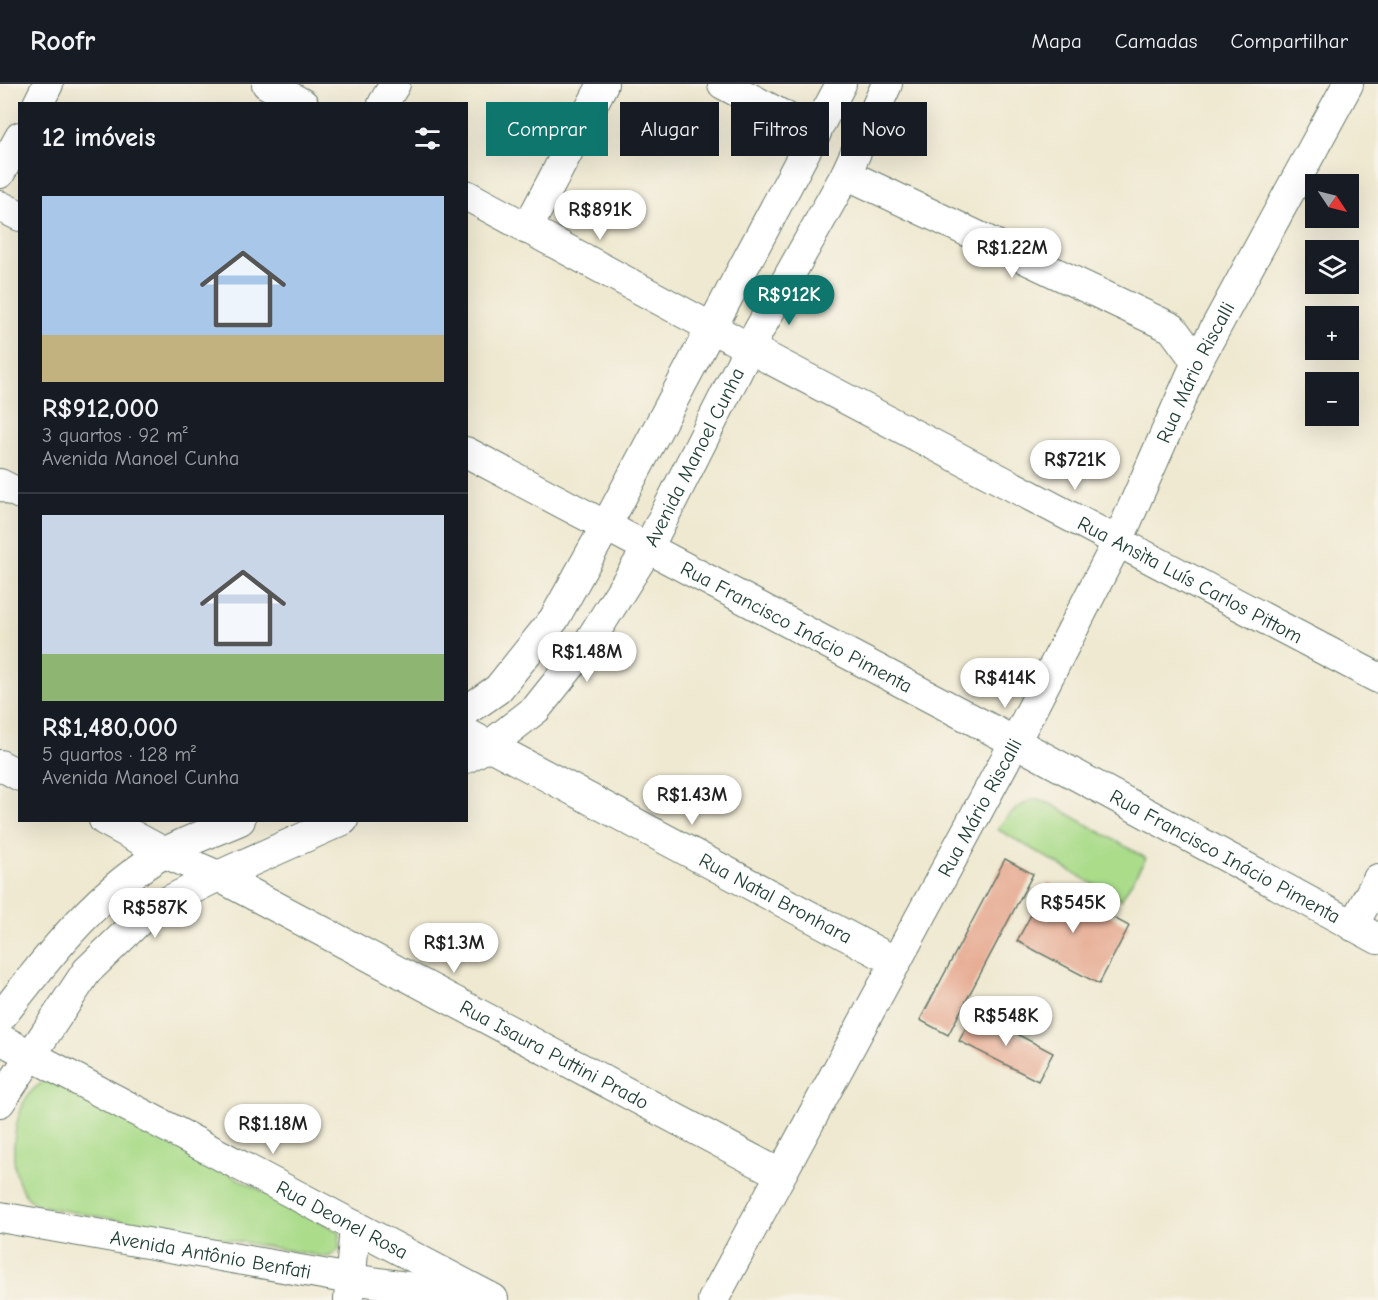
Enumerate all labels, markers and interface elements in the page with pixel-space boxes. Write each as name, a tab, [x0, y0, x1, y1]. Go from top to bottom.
text: Roofr	[30, 25, 95, 57]
text: Mapa	[1031, 29, 1082, 53]
text: Camadas	[1115, 29, 1198, 53]
text: Compartilhar	[1231, 29, 1348, 53]
chip: Comprar	[486, 102, 608, 156]
chip: Alugar	[620, 102, 719, 156]
chip: Filtros	[731, 102, 829, 156]
chip: Novo	[841, 102, 927, 156]
icon: filters	[411, 122, 444, 155]
text: 12 imóveis	[42, 123, 156, 153]
north arrow	[1305, 174, 1359, 228]
map controls	[1305, 174, 1359, 426]
pin: R$891K	[551, 190, 649, 241]
text: R$891K	[568, 198, 632, 221]
pin: R$1.22M	[957, 228, 1067, 279]
icon: home	[189, 235, 297, 343]
text: R$1.22M	[976, 236, 1048, 259]
button: layers	[1305, 240, 1359, 294]
pin: R$912K	[740, 275, 838, 326]
text: R$912K	[757, 283, 821, 306]
street label: Rua Mário Riscalli	[1151, 298, 1239, 446]
button: +	[1305, 306, 1359, 360]
street label: Avenida Manoel Cunha	[639, 364, 749, 550]
button: −	[1305, 372, 1359, 426]
text: R$912,000	[42, 394, 159, 424]
text: 3 quartos · 92 m²	[42, 424, 188, 447]
pin: R$721K	[1026, 440, 1124, 491]
text: Avenida Manoel Cunha	[42, 447, 239, 470]
text: R$721K	[1044, 448, 1106, 471]
street label: Rua Ansìta Luís Carlos Pittom	[1074, 511, 1307, 648]
icon: home	[189, 554, 297, 662]
street label: Rua Francisco Inácio Pimenta	[677, 556, 916, 697]
pin: R$1.48M	[532, 632, 642, 683]
text: R$1.48M	[552, 640, 622, 663]
pin: R$414K	[956, 658, 1054, 709]
text: R$414K	[974, 666, 1036, 689]
text: R$1,480,000	[42, 713, 178, 743]
street label: Rua Mário Riscalli	[933, 734, 1026, 881]
text: 5 quartos · 128 m²	[42, 743, 196, 766]
text: Avenida Manoel Cunha	[42, 766, 239, 789]
pin: R$1.43M	[637, 775, 747, 826]
text: R$1.43M	[657, 783, 727, 806]
street label: Rua Francisco Inácio Pimenta	[1106, 784, 1344, 928]
street label: Rua Natal Bronhara	[695, 848, 856, 948]
pin: R$545K	[1024, 883, 1122, 934]
pin: R$587K	[106, 888, 204, 939]
text: R$545K	[1040, 891, 1106, 914]
text: R$587K	[123, 896, 187, 919]
pin: R$1.3M	[405, 923, 503, 974]
text: R$1.3M	[423, 931, 485, 954]
street label: Rua Isaura Puttini Prado	[456, 995, 653, 1114]
pin: R$548K	[957, 996, 1055, 1047]
text: R$548K	[973, 1004, 1039, 1027]
pin: R$1.18M	[218, 1104, 328, 1155]
text: R$1.18M	[238, 1112, 308, 1135]
street label: Rua Deonel Rosa	[273, 1175, 412, 1264]
street label: Avenida Antônio Benfati	[109, 1225, 313, 1283]

